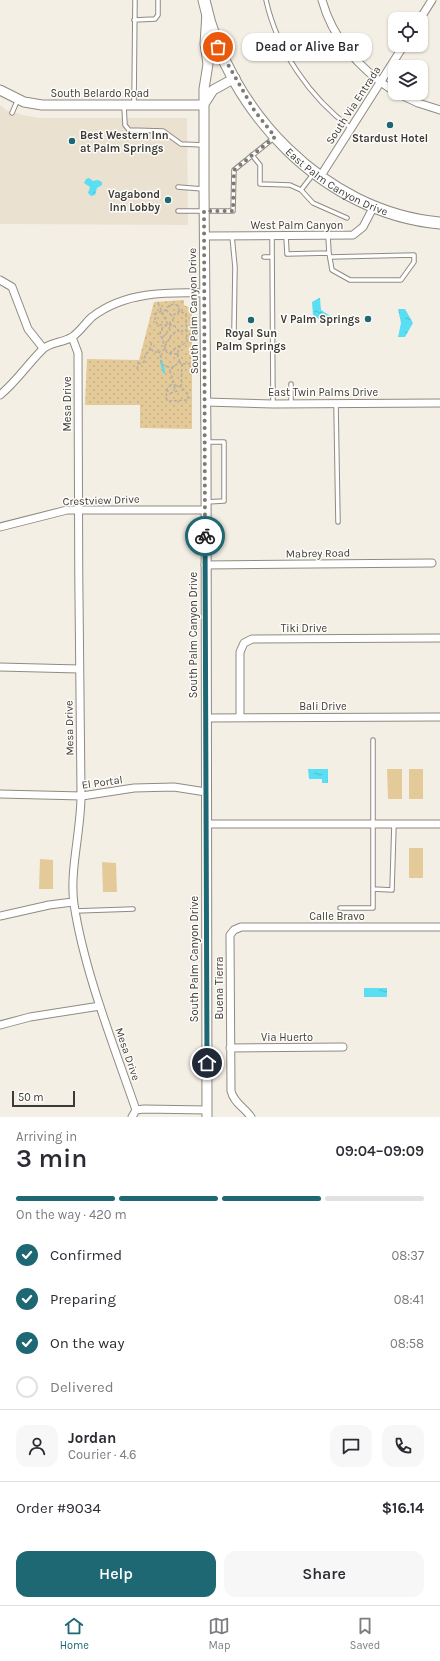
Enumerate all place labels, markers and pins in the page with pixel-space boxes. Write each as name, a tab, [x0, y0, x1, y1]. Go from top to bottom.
pin	[201, 30, 235, 64]
callout: Dead or Alive Bar	[242, 33, 372, 61]
marker: Stardust Hotel	[385, 120, 395, 130]
place label: Best Western Inn at Palm Springs	[80, 129, 169, 155]
place label: Stardust Hotel	[352, 132, 428, 145]
marker: Best Western Inn at Palm Springs	[67, 136, 77, 146]
place label: Vagabond Inn Lobby	[108, 188, 160, 214]
marker: Vagabond Inn Lobby	[163, 195, 173, 205]
place label: V Palm Springs	[280, 313, 360, 326]
marker: V Palm Springs	[363, 314, 373, 324]
marker: Royal Sun Palm Springs	[246, 315, 256, 325]
place label: Royal Sun Palm Springs	[216, 327, 286, 353]
pin	[190, 1046, 224, 1080]

